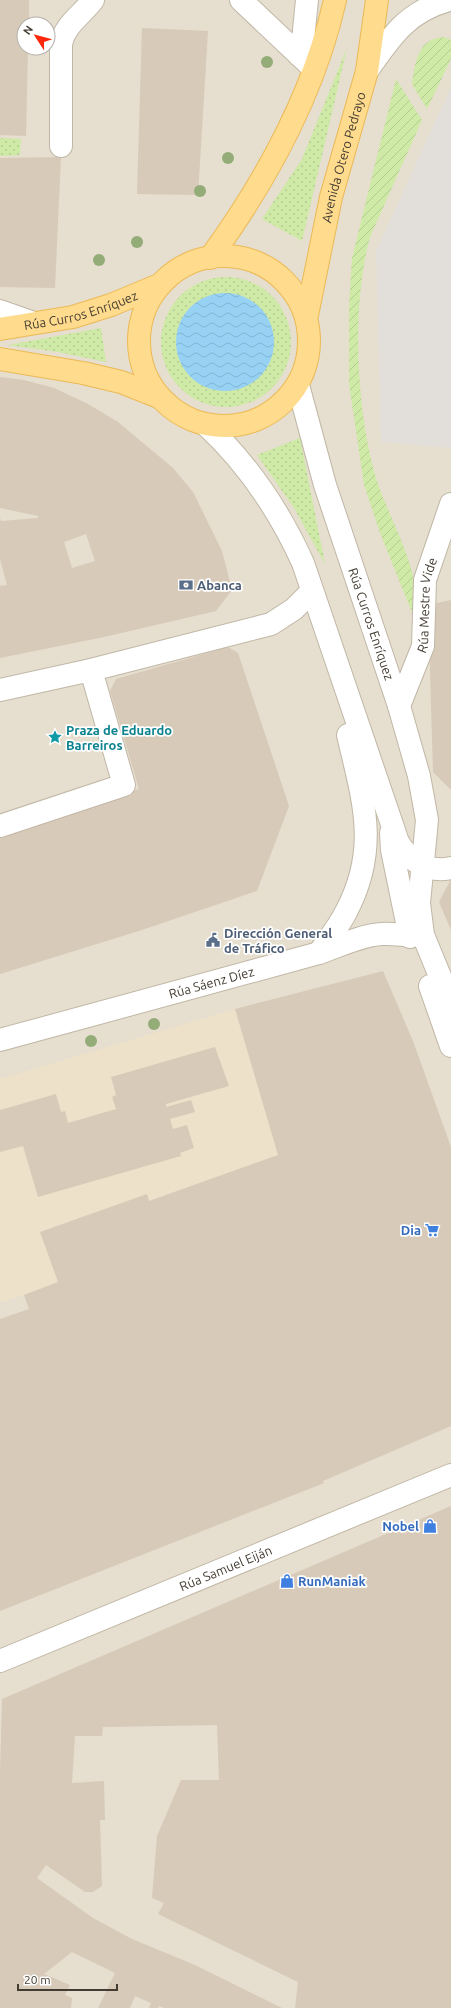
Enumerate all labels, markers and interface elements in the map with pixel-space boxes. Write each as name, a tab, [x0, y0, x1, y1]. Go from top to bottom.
north arrow	[16, 16, 56, 56]
text: N	[21, 23, 35, 37]
street label: Avenida Otero Pedrayo	[319, 90, 368, 224]
street label: Rúa Curros Enríquez	[23, 288, 140, 332]
street label: Rúa Mestre Vide	[414, 556, 439, 655]
street label: Rúa Curros Enríquez	[346, 566, 397, 682]
bank icon: Abanca	[178, 577, 194, 593]
place label: Abanca	[197, 578, 242, 592]
place label: Praza de Eduardo Barreiros	[66, 723, 172, 752]
place icon: Praza de Eduardo Barreiros	[47, 729, 63, 745]
place label: Dirección General de Tráfico	[224, 926, 332, 955]
public building icon: Dirección General de Tráfico	[205, 932, 221, 948]
street label: Rúa Sáenz Díez	[167, 964, 256, 1001]
supermarket icon: Dia	[424, 1222, 440, 1238]
place label: Dia	[401, 1223, 421, 1237]
shop icon: Nobel	[422, 1518, 438, 1534]
place label: Nobel	[382, 1519, 419, 1533]
street label: Rúa Samuel Eiján	[177, 1543, 274, 1593]
shop icon: RunManiak	[279, 1573, 295, 1589]
place label: RunManiak	[298, 1574, 367, 1588]
scale bar	[18, 1966, 117, 1992]
text: 20 m	[24, 1973, 51, 1986]

